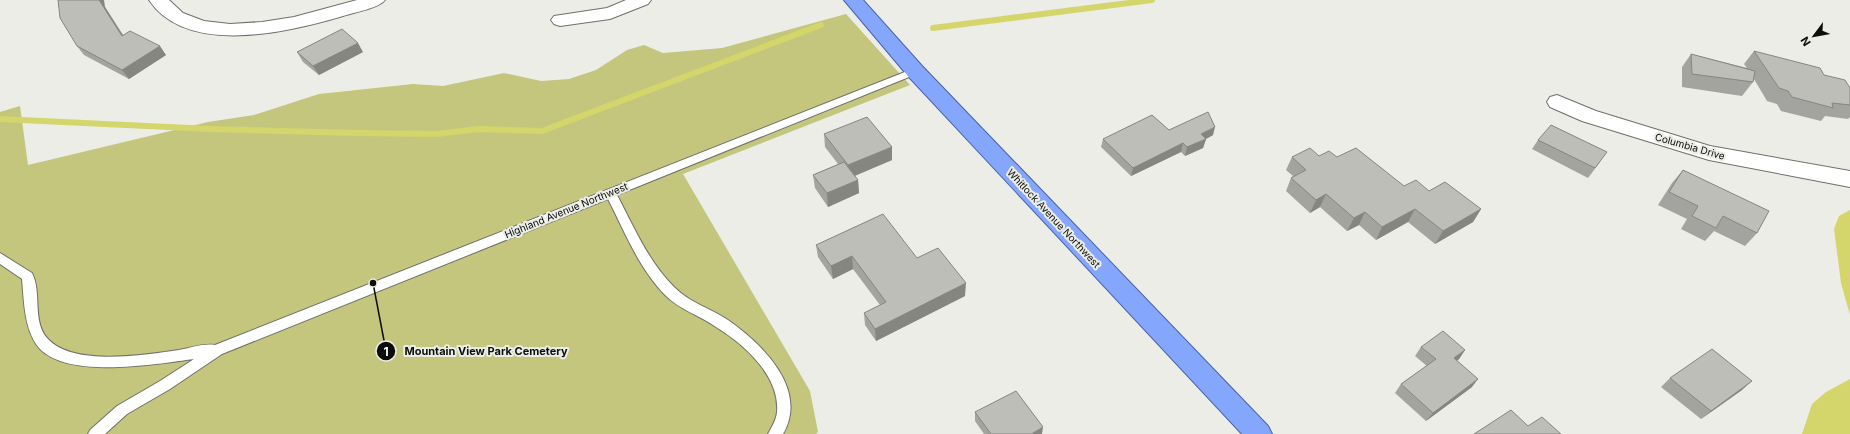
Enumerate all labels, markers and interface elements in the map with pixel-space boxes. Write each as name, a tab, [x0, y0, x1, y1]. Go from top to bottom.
north arrow	[1794, 16, 1834, 56]
text: N	[1797, 34, 1814, 49]
street label: Columbia Drive	[1654, 130, 1727, 162]
street label: Whitlock Avenue Northwest	[1005, 166, 1104, 270]
street label: Highland Avenue Northwest	[503, 179, 630, 240]
callout: Mountain View Park Cemetery	[376, 340, 575, 363]
text: 1	[383, 344, 389, 359]
text: Mountain View Park Cemetery	[404, 344, 568, 358]

